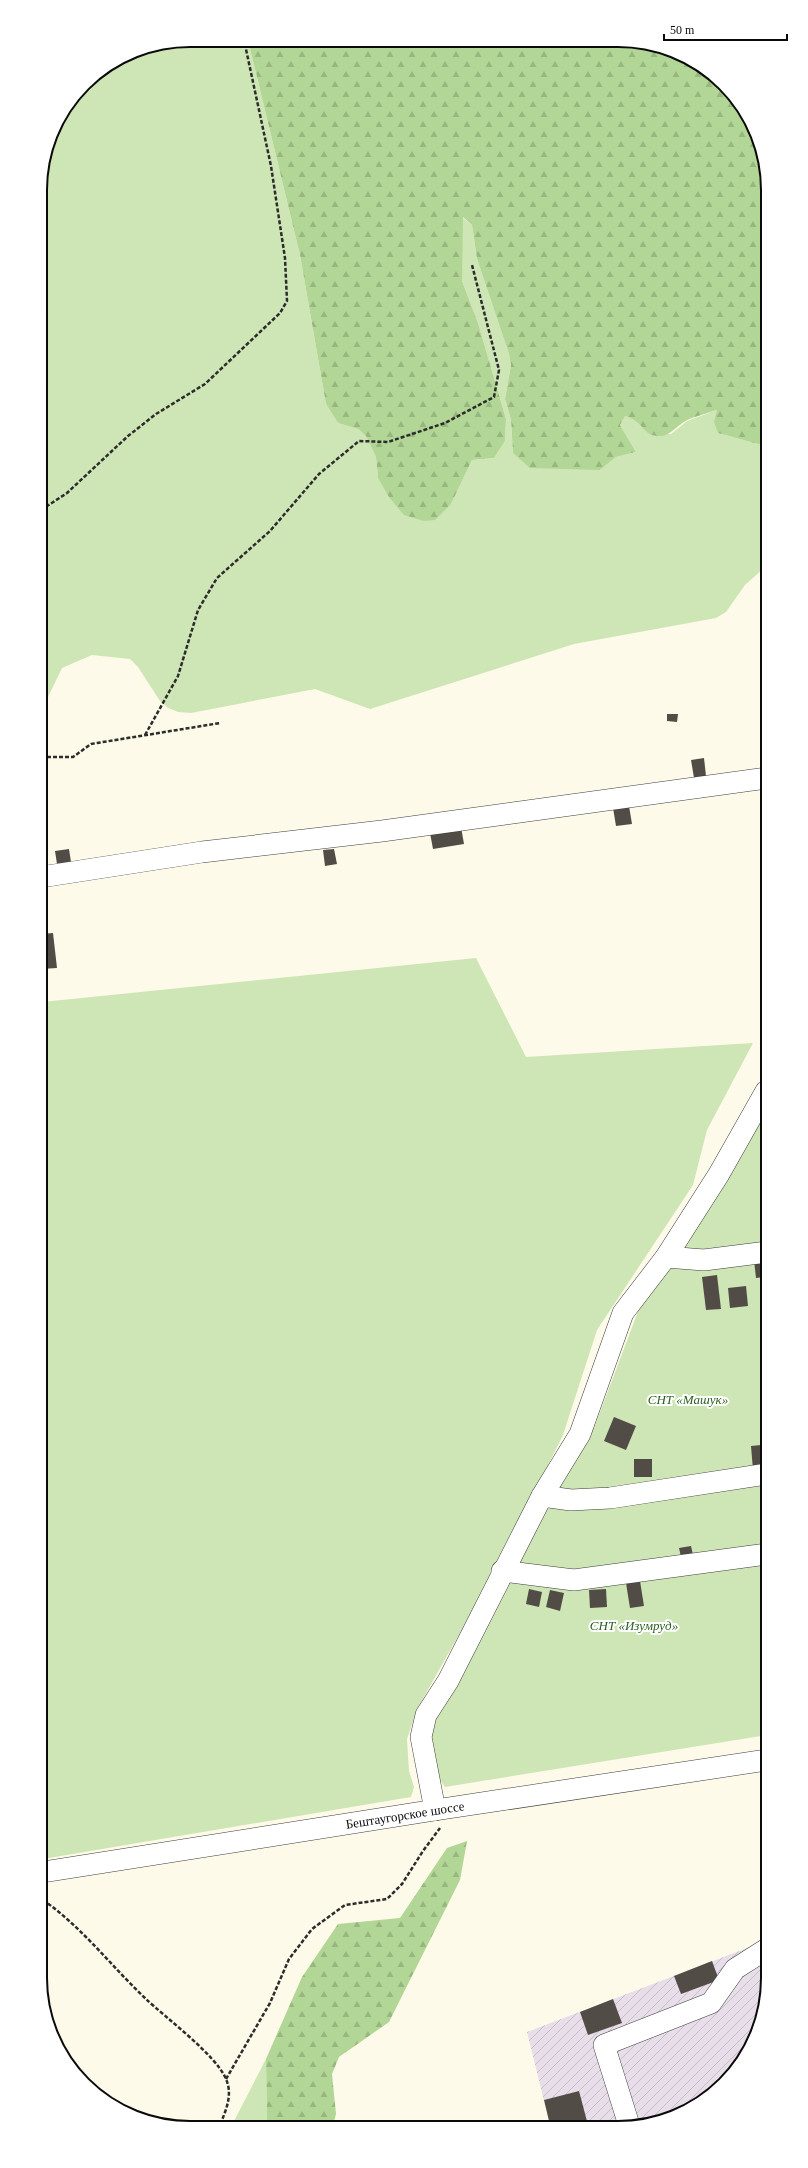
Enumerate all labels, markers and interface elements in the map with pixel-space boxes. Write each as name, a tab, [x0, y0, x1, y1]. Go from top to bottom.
scale bar	[664, 16, 787, 42]
text: 50 m	[670, 23, 695, 37]
park label: СНТ «Машук»	[648, 1392, 728, 1407]
park label: СНТ «Изумруд»	[590, 1618, 678, 1633]
street label: Бештаугорское шоссе	[345, 1798, 466, 1832]

